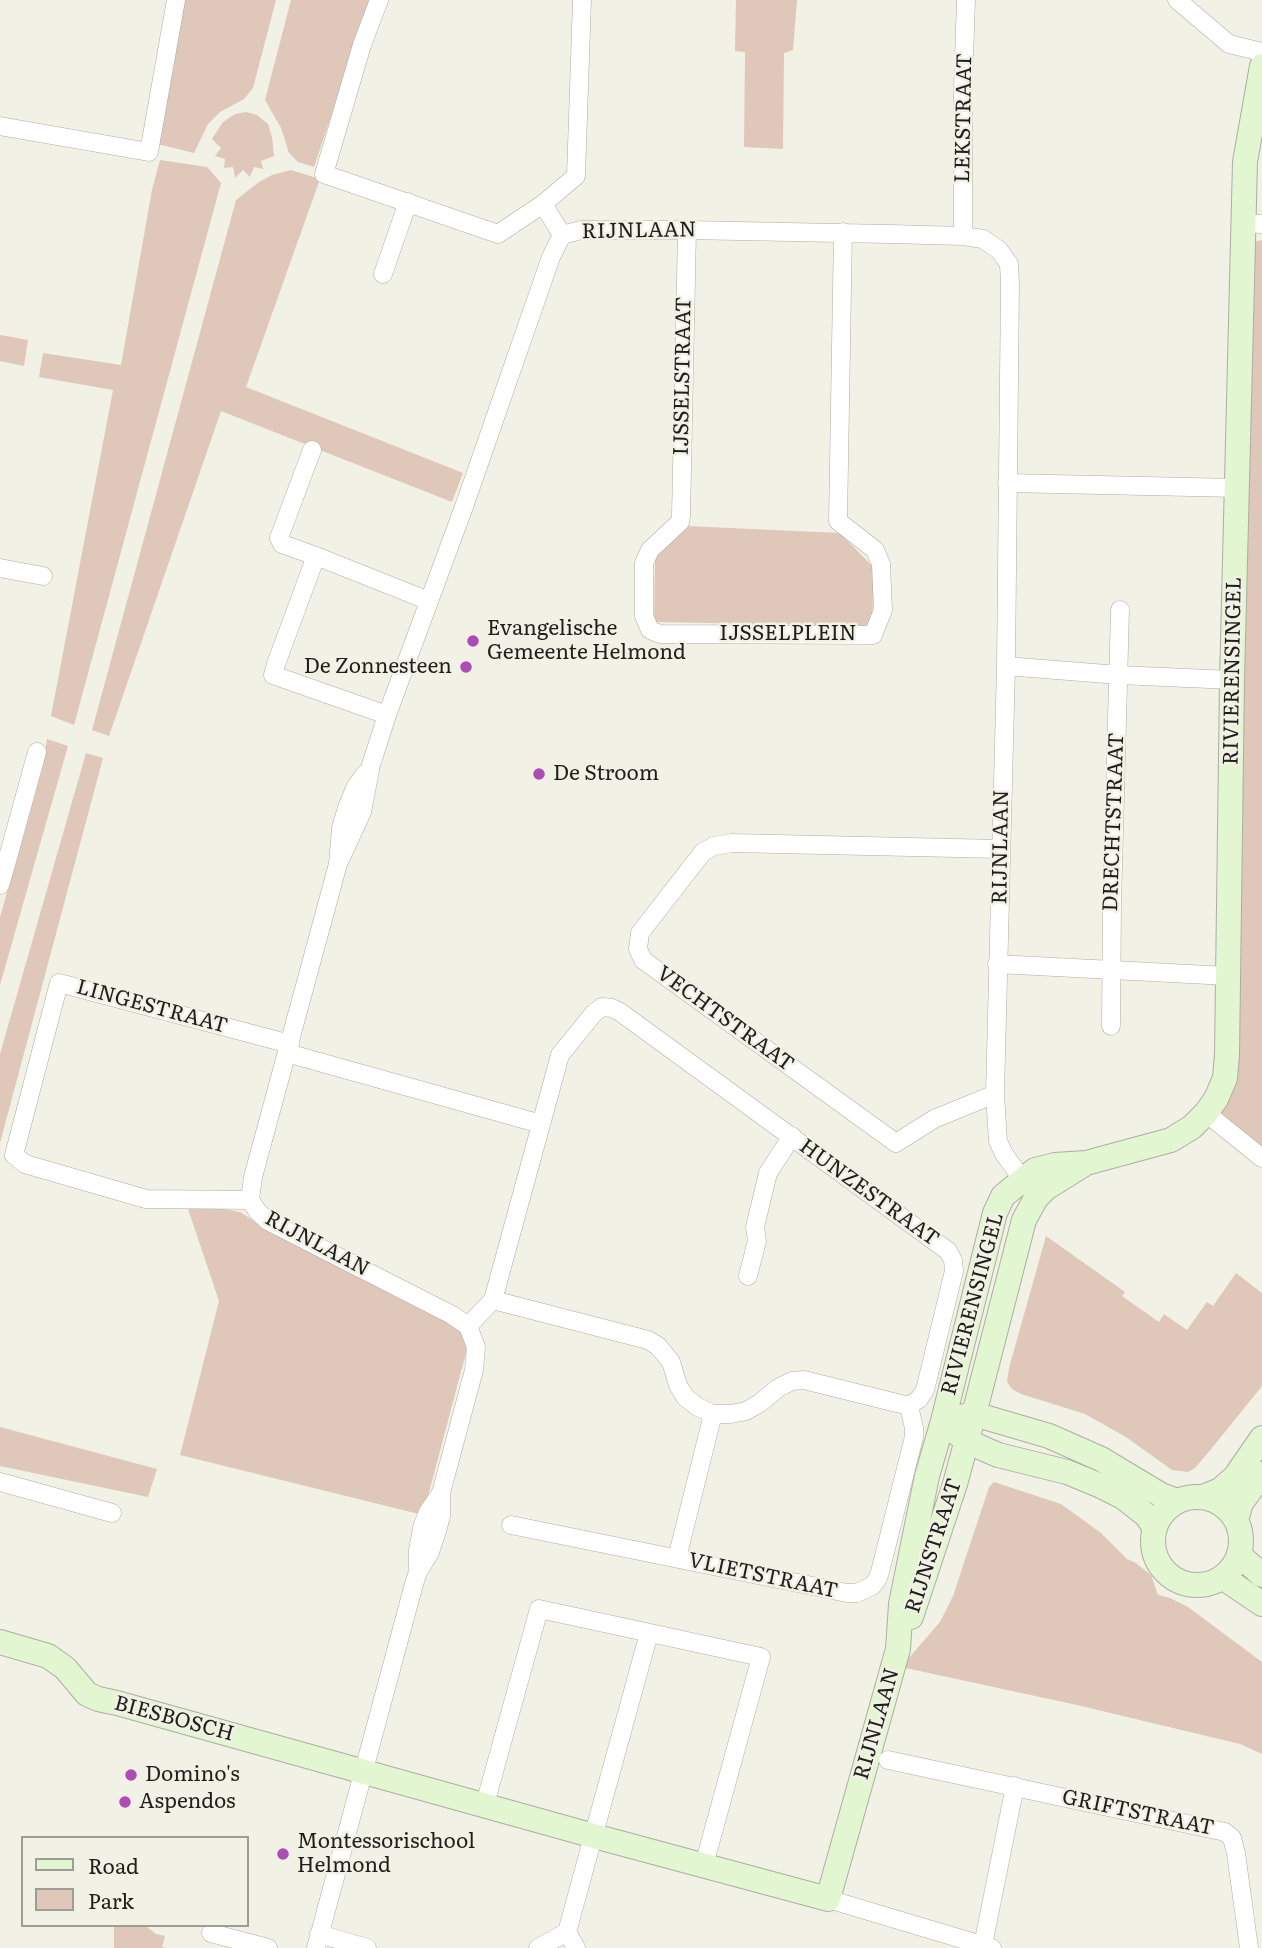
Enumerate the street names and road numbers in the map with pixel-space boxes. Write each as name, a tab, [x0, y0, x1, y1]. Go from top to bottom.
street label: LEKSTRAAT	[950, 53, 978, 183]
street label: RIJNLAAN	[581, 217, 697, 245]
street label: IJSSELSTRAAT	[669, 296, 697, 456]
street label: RIVIERENSINGEL	[1219, 577, 1247, 765]
street label: IJSSELPLEIN	[719, 621, 857, 647]
street label: DRECHTSTRAAT	[1098, 732, 1130, 912]
street label: RIJNLAAN	[987, 789, 1015, 905]
street label: VECHTSTRAAT	[651, 961, 799, 1077]
street label: LINGESTRAAT	[74, 975, 230, 1039]
street label: HUNZESTRAAT	[794, 1134, 944, 1252]
street label: RIJNLAAN	[260, 1206, 374, 1282]
street label: RIVIERENSINGEL	[936, 1210, 1010, 1398]
street label: RIJNSTRAAT	[900, 1475, 968, 1617]
street label: VLIETSTRAAT	[686, 1548, 840, 1604]
street label: RIJNLAAN	[849, 1665, 905, 1783]
street label: BIESBOSCH	[111, 1691, 237, 1747]
street label: GRIFTSTRAAT	[1060, 1785, 1216, 1841]

